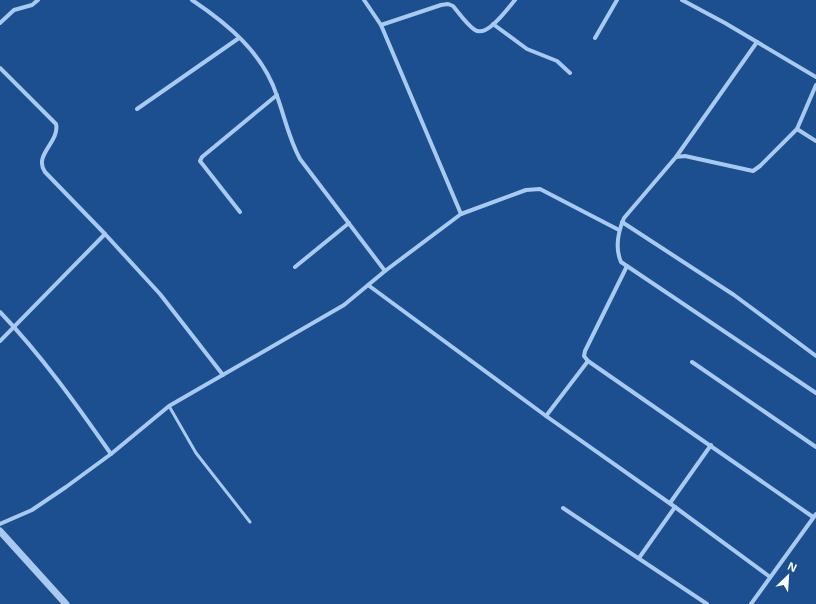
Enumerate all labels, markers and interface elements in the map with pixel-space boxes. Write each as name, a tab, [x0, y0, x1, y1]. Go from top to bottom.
north arrow	[768, 556, 808, 596]
text: N	[785, 558, 800, 575]

